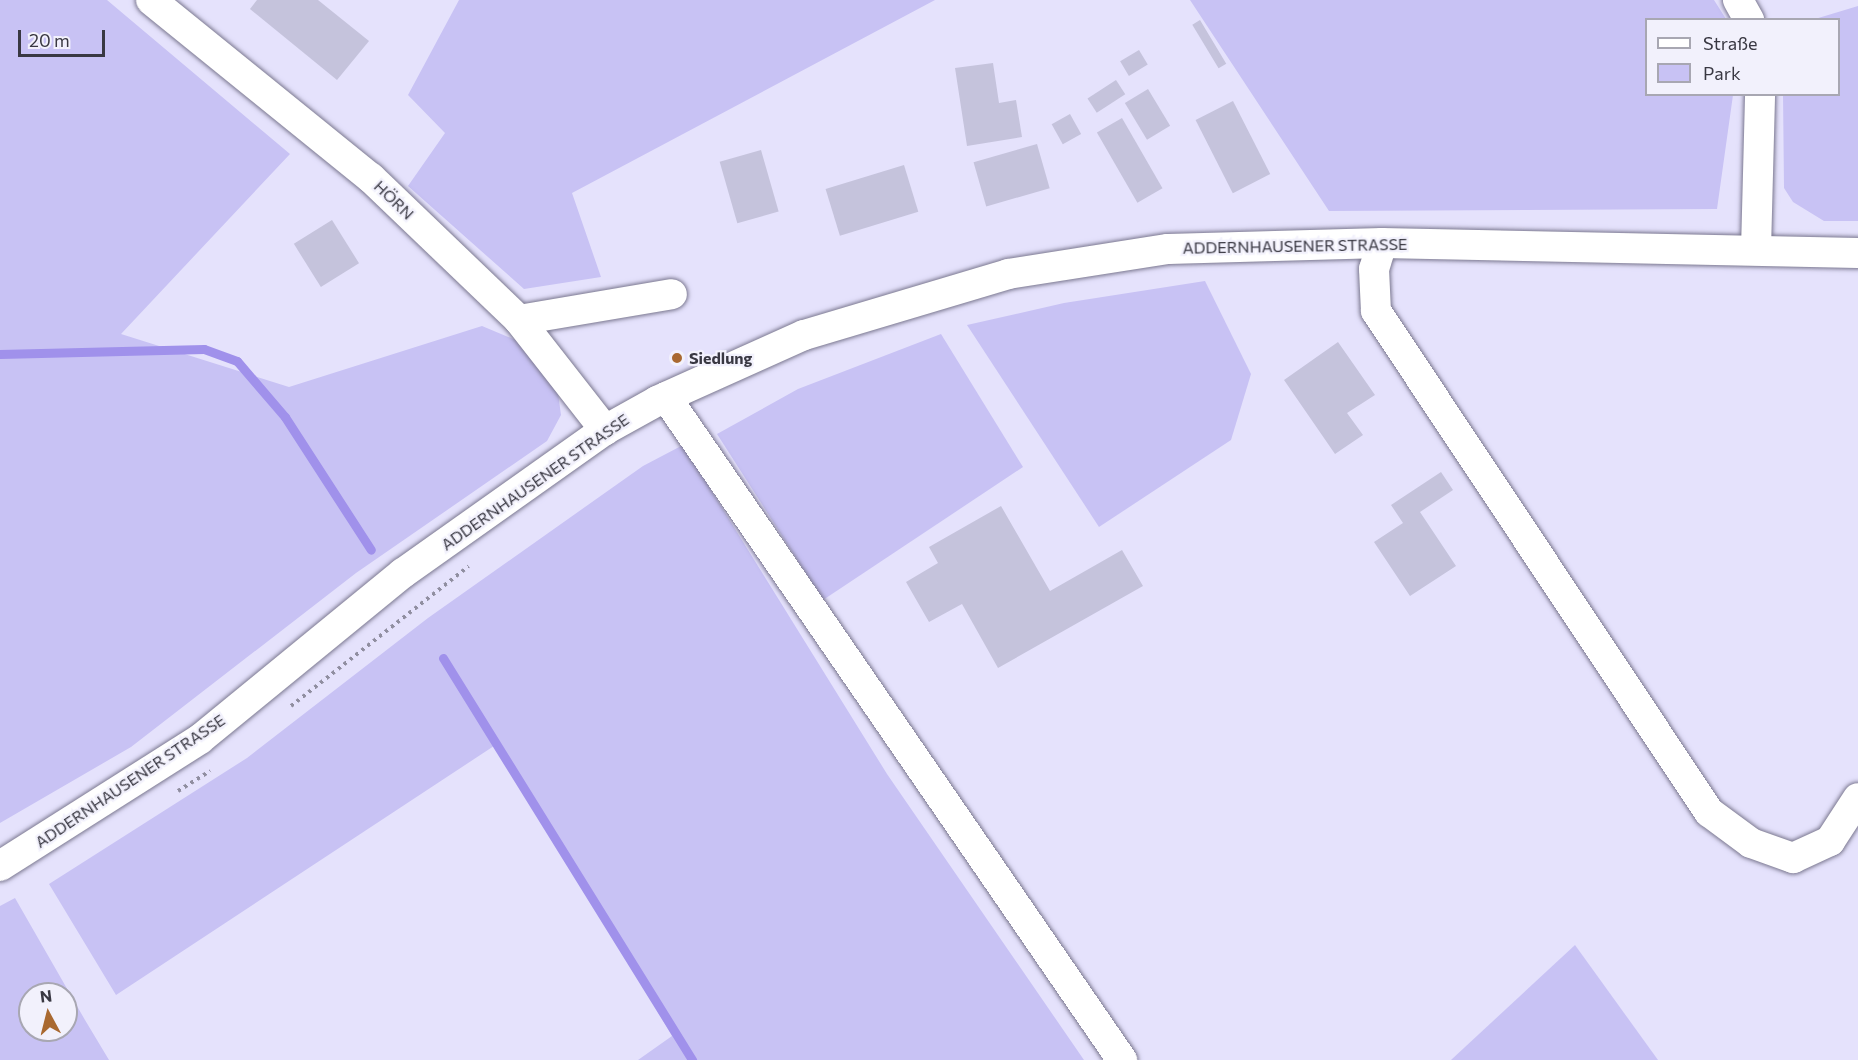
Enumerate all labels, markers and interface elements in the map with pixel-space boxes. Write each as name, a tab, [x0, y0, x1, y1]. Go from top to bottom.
scale bar	[21, 18, 108, 56]
legend	[1645, 18, 1840, 96]
text: 20 m	[29, 29, 70, 51]
text: Straße	[1703, 32, 1758, 54]
text: Park	[1703, 62, 1741, 84]
street label: HÖRN	[370, 176, 418, 224]
street label: ADDERNHAUSENER STRASSE	[1182, 234, 1408, 258]
place label: Siedlung	[689, 348, 752, 368]
marker: Siedlung	[670, 351, 684, 365]
street label: ADDERNHAUSENER STRASSE	[437, 410, 633, 554]
street label: ADDERNHAUSENER STRASSE	[31, 710, 229, 852]
north arrow	[18, 982, 78, 1042]
text: N	[39, 985, 53, 1006]

